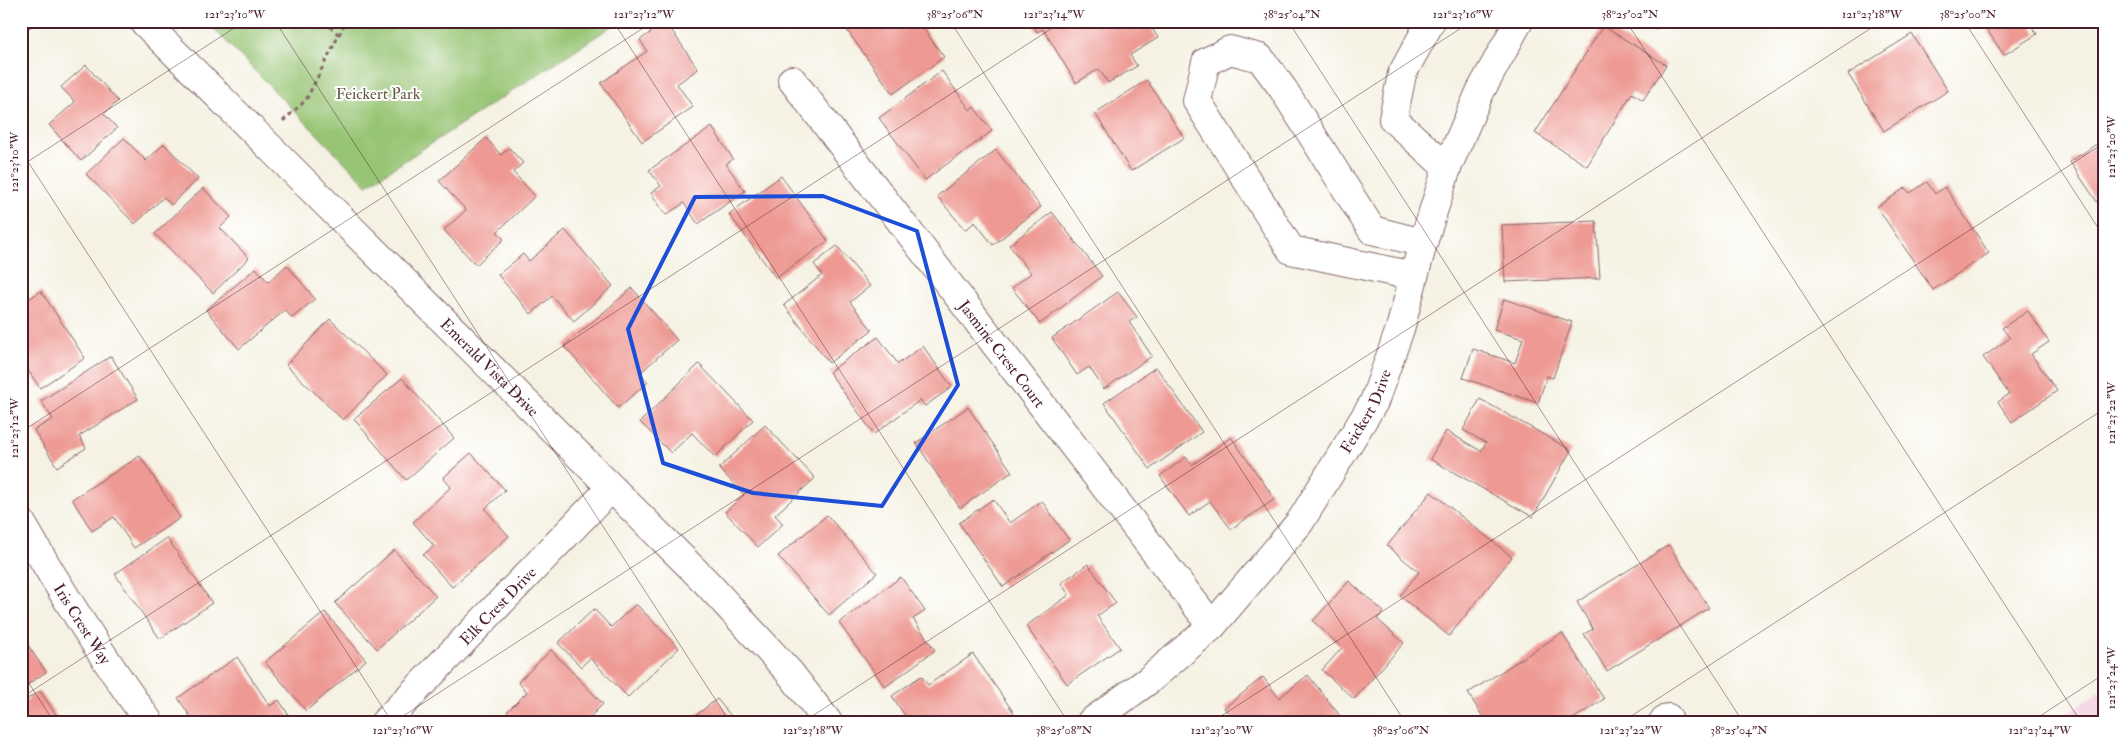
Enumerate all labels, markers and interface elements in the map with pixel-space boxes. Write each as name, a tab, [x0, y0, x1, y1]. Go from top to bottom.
text: 121°23'10"W	[205, 7, 266, 22]
text: 121°23'12"W	[614, 7, 675, 22]
text: 38°25'06"N	[926, 7, 984, 22]
text: 121°23'14"W	[1024, 7, 1085, 22]
text: 38°25'04"N	[1263, 7, 1321, 22]
text: 121°23'16"W	[1433, 7, 1494, 22]
text: 38°25'02"N	[1601, 7, 1659, 22]
text: 121°23'18"W	[1842, 7, 1903, 22]
text: 38°25'00"N	[1939, 7, 1997, 22]
park label: Feickert Park	[336, 84, 421, 104]
text: 121°23'20"W	[2104, 115, 2119, 178]
text: 121°23'10"W	[7, 131, 22, 192]
street label: Jasmine Crest Court	[953, 296, 1049, 412]
street label: Emerald Vista Drive	[436, 314, 543, 421]
street label: Feickert Drive	[1336, 366, 1396, 457]
text: 121°23'22"W	[2104, 381, 2119, 444]
text: 121°23'12"W	[7, 397, 22, 458]
street label: Elk Crest Drive	[456, 562, 541, 650]
street label: Iris Crest Way	[49, 580, 116, 669]
text: 121°23'24"W	[2104, 646, 2119, 709]
text: 121°23'16"W	[373, 723, 434, 738]
text: 121°23'18"W	[783, 723, 844, 738]
text: 38°25'08"N	[1036, 723, 1093, 738]
text: 121°23'20"W	[1191, 723, 1254, 738]
text: 38°25'06"N	[1372, 723, 1430, 738]
text: 121°23'22"W	[1600, 723, 1663, 738]
text: 38°25'04"N	[1710, 723, 1768, 738]
text: 121°23'24"W	[2009, 723, 2072, 738]

